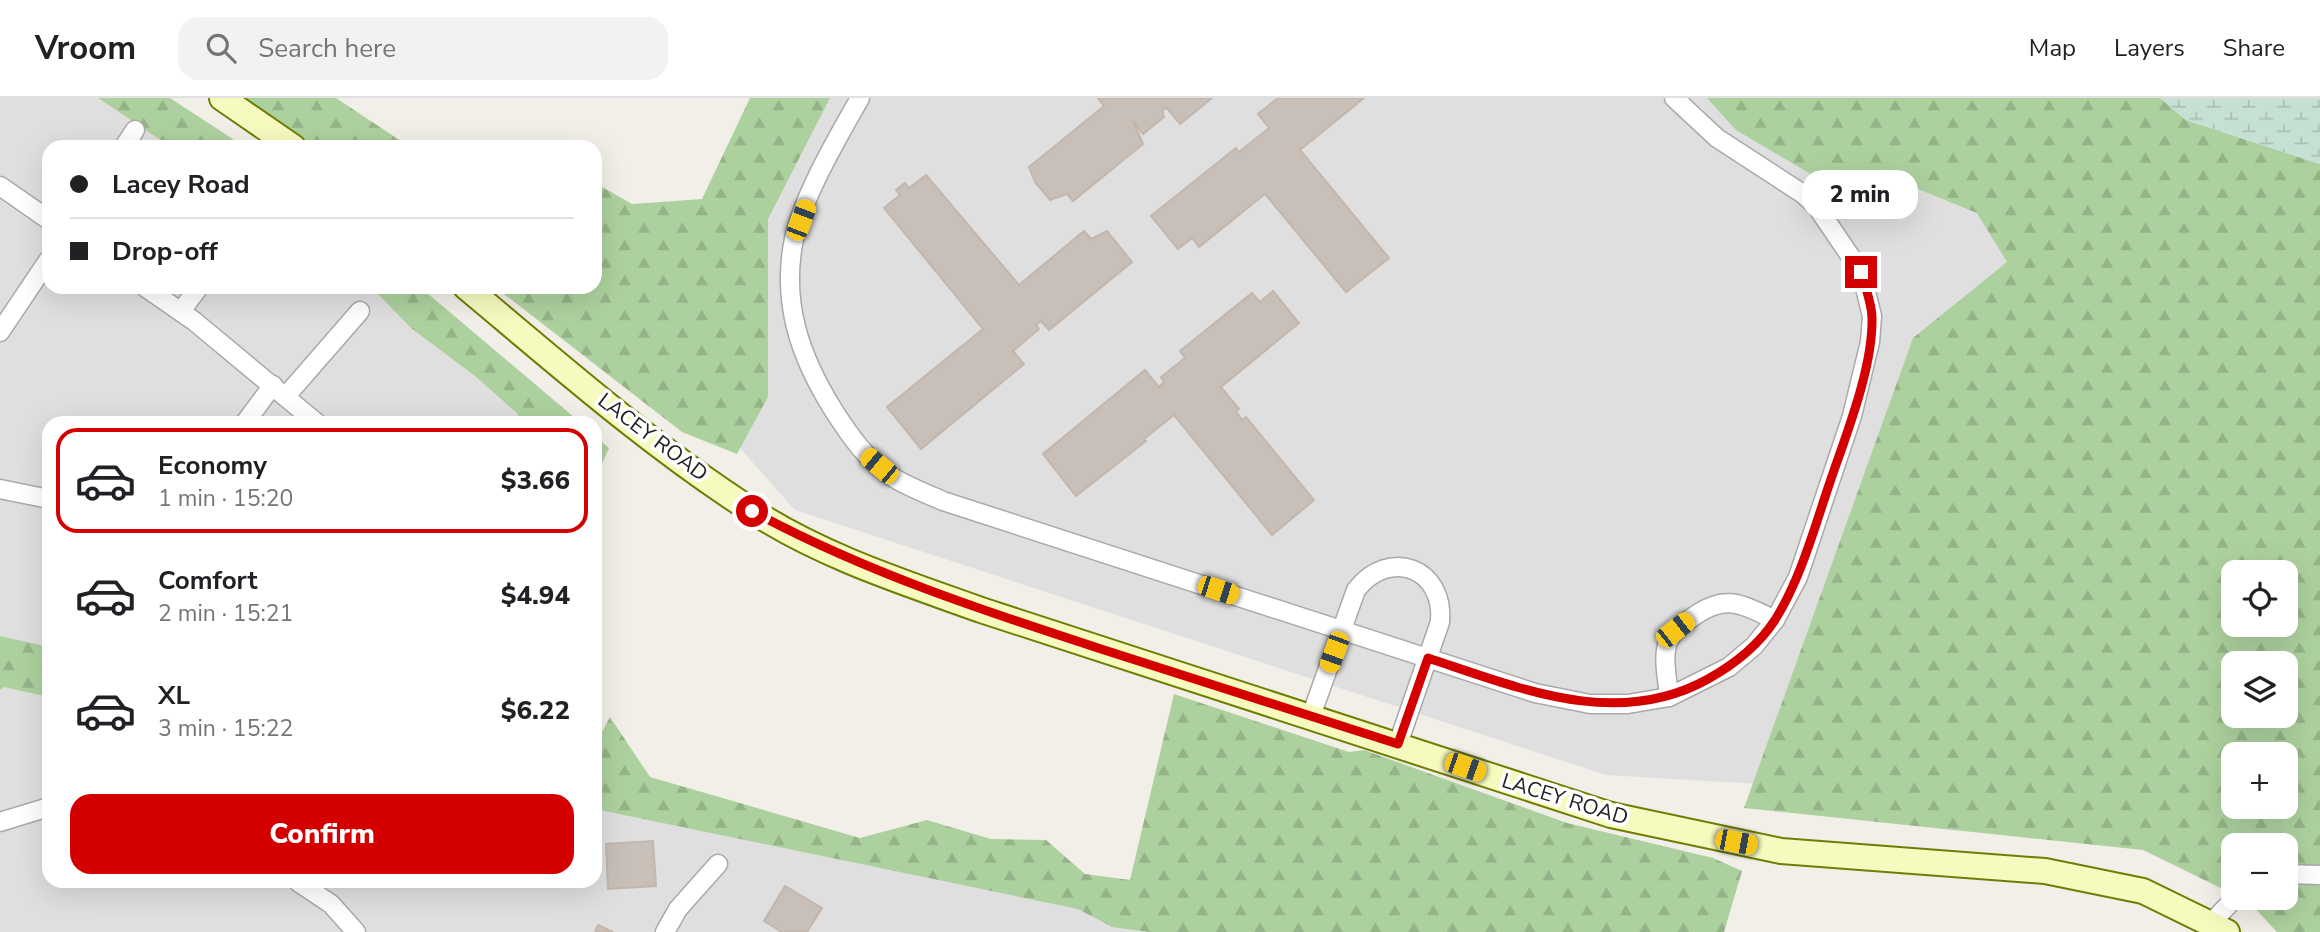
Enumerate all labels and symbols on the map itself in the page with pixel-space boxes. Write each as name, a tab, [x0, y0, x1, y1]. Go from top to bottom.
callout: 2 min	[1803, 170, 1919, 220]
car	[784, 197, 819, 243]
route end	[1845, 256, 1877, 288]
street label: LACEY ROAD	[592, 386, 714, 488]
car	[857, 444, 902, 488]
route start	[736, 495, 768, 527]
car	[1195, 574, 1242, 606]
car	[1652, 609, 1699, 651]
car	[1317, 629, 1352, 675]
car	[1442, 750, 1489, 784]
street label: LACEY ROAD	[1498, 766, 1632, 832]
car	[1714, 828, 1759, 856]

